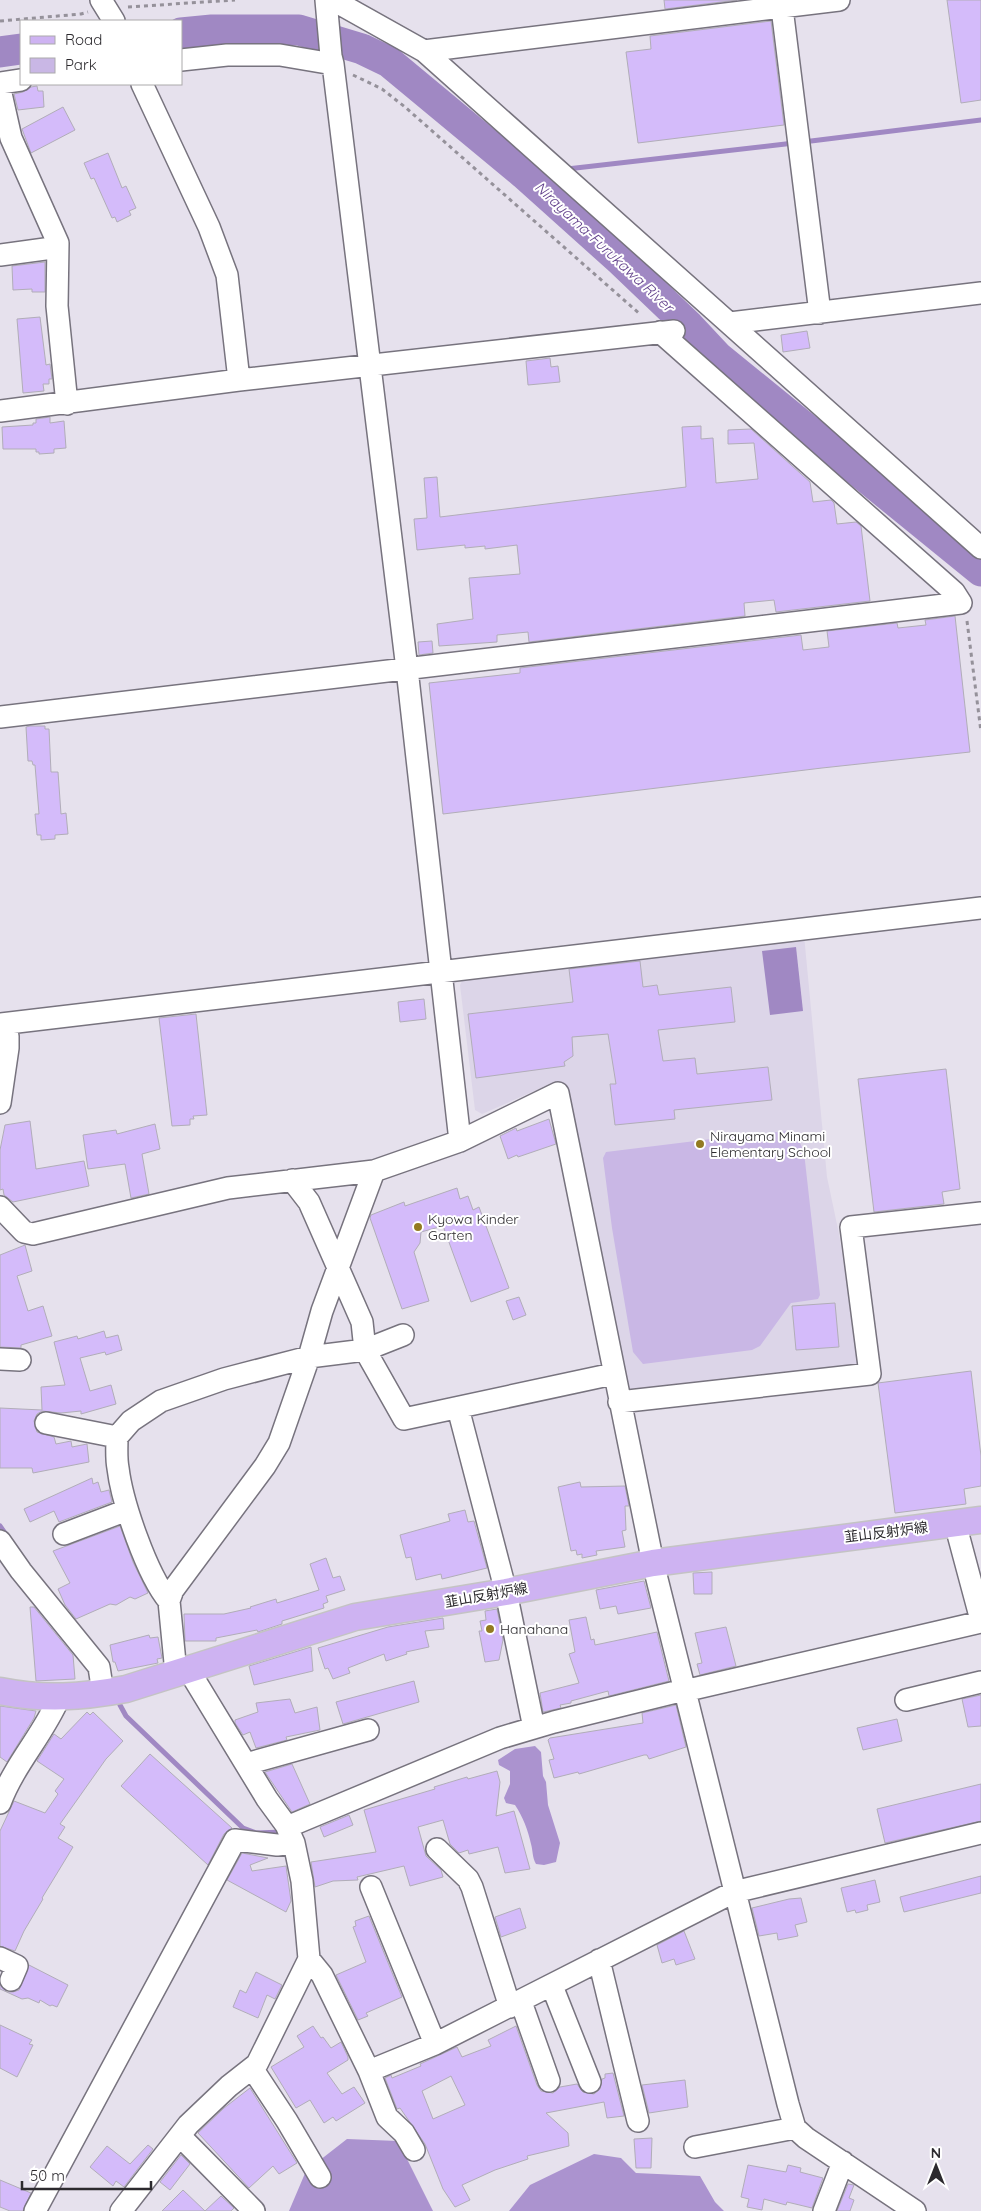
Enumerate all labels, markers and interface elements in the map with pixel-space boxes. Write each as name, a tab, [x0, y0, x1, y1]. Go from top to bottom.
legend	[20, 20, 182, 85]
text: Road	[65, 30, 102, 49]
text: Park	[65, 55, 97, 74]
water label: Nirayama-Furukawa River	[531, 177, 679, 318]
place label: Nirayama Minami Elementary School	[710, 1127, 831, 1161]
marker: Nirayama Minami Elementary School	[694, 1138, 706, 1150]
place label: Kyowa Kinder Garten	[428, 1210, 519, 1244]
marker: Kyowa Kinder Garten	[412, 1221, 424, 1233]
street label: 韮山反射炉線	[843, 1518, 929, 1546]
street label: 韮山反射炉線	[443, 1579, 529, 1611]
place label: Hanahana	[500, 1620, 568, 1638]
marker: Hanahana	[484, 1623, 496, 1635]
north arrow	[911, 2141, 961, 2191]
text: N	[931, 2144, 941, 2162]
scale bar	[22, 2158, 151, 2190]
text: 50 m	[30, 2166, 65, 2185]

